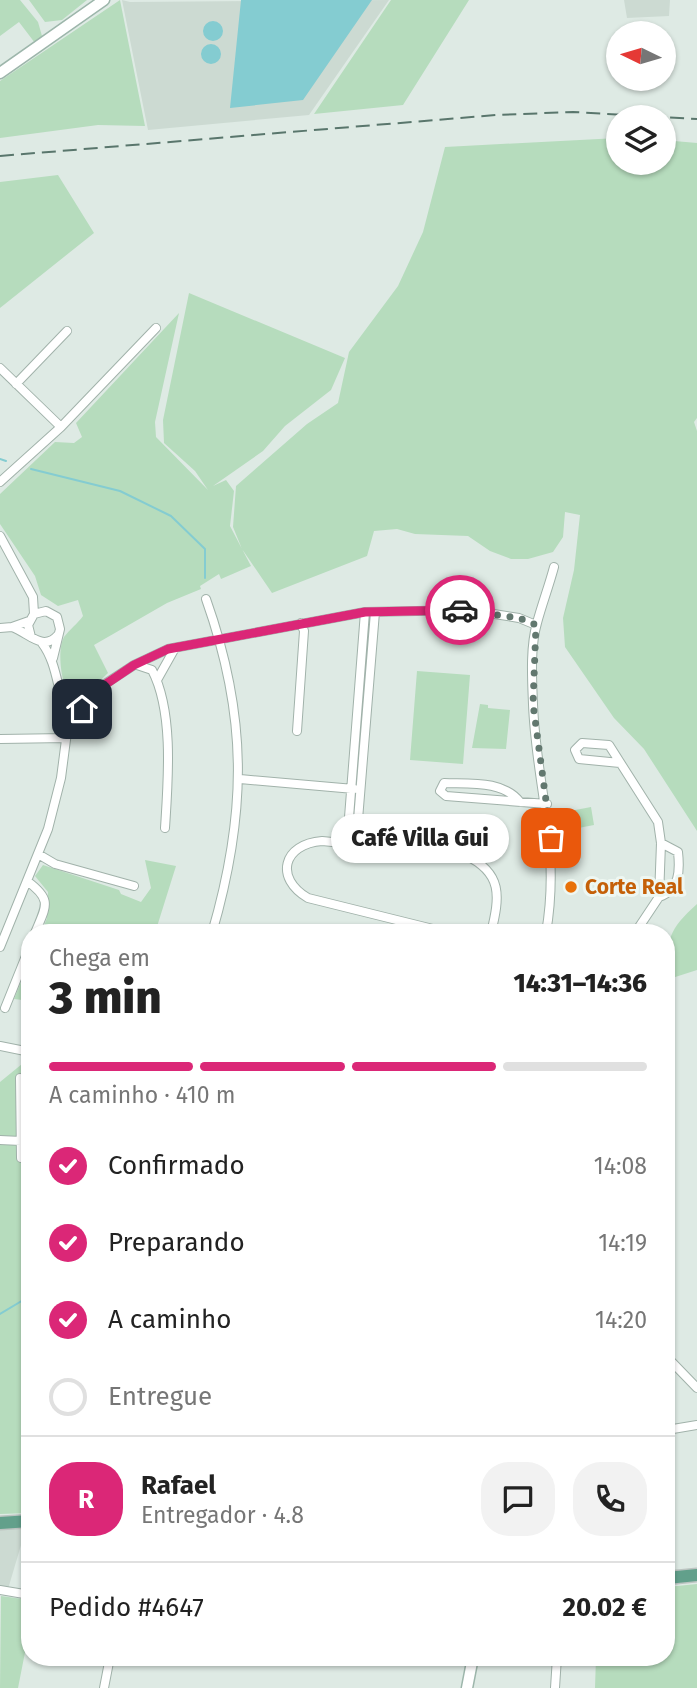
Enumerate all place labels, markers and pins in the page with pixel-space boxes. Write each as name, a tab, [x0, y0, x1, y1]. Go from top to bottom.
pin	[52, 679, 112, 739]
pin	[521, 808, 581, 868]
callout: Café Villa Gui	[330, 814, 509, 862]
place label: Corte Real	[585, 874, 684, 900]
marker: Corte Real	[563, 879, 579, 895]

